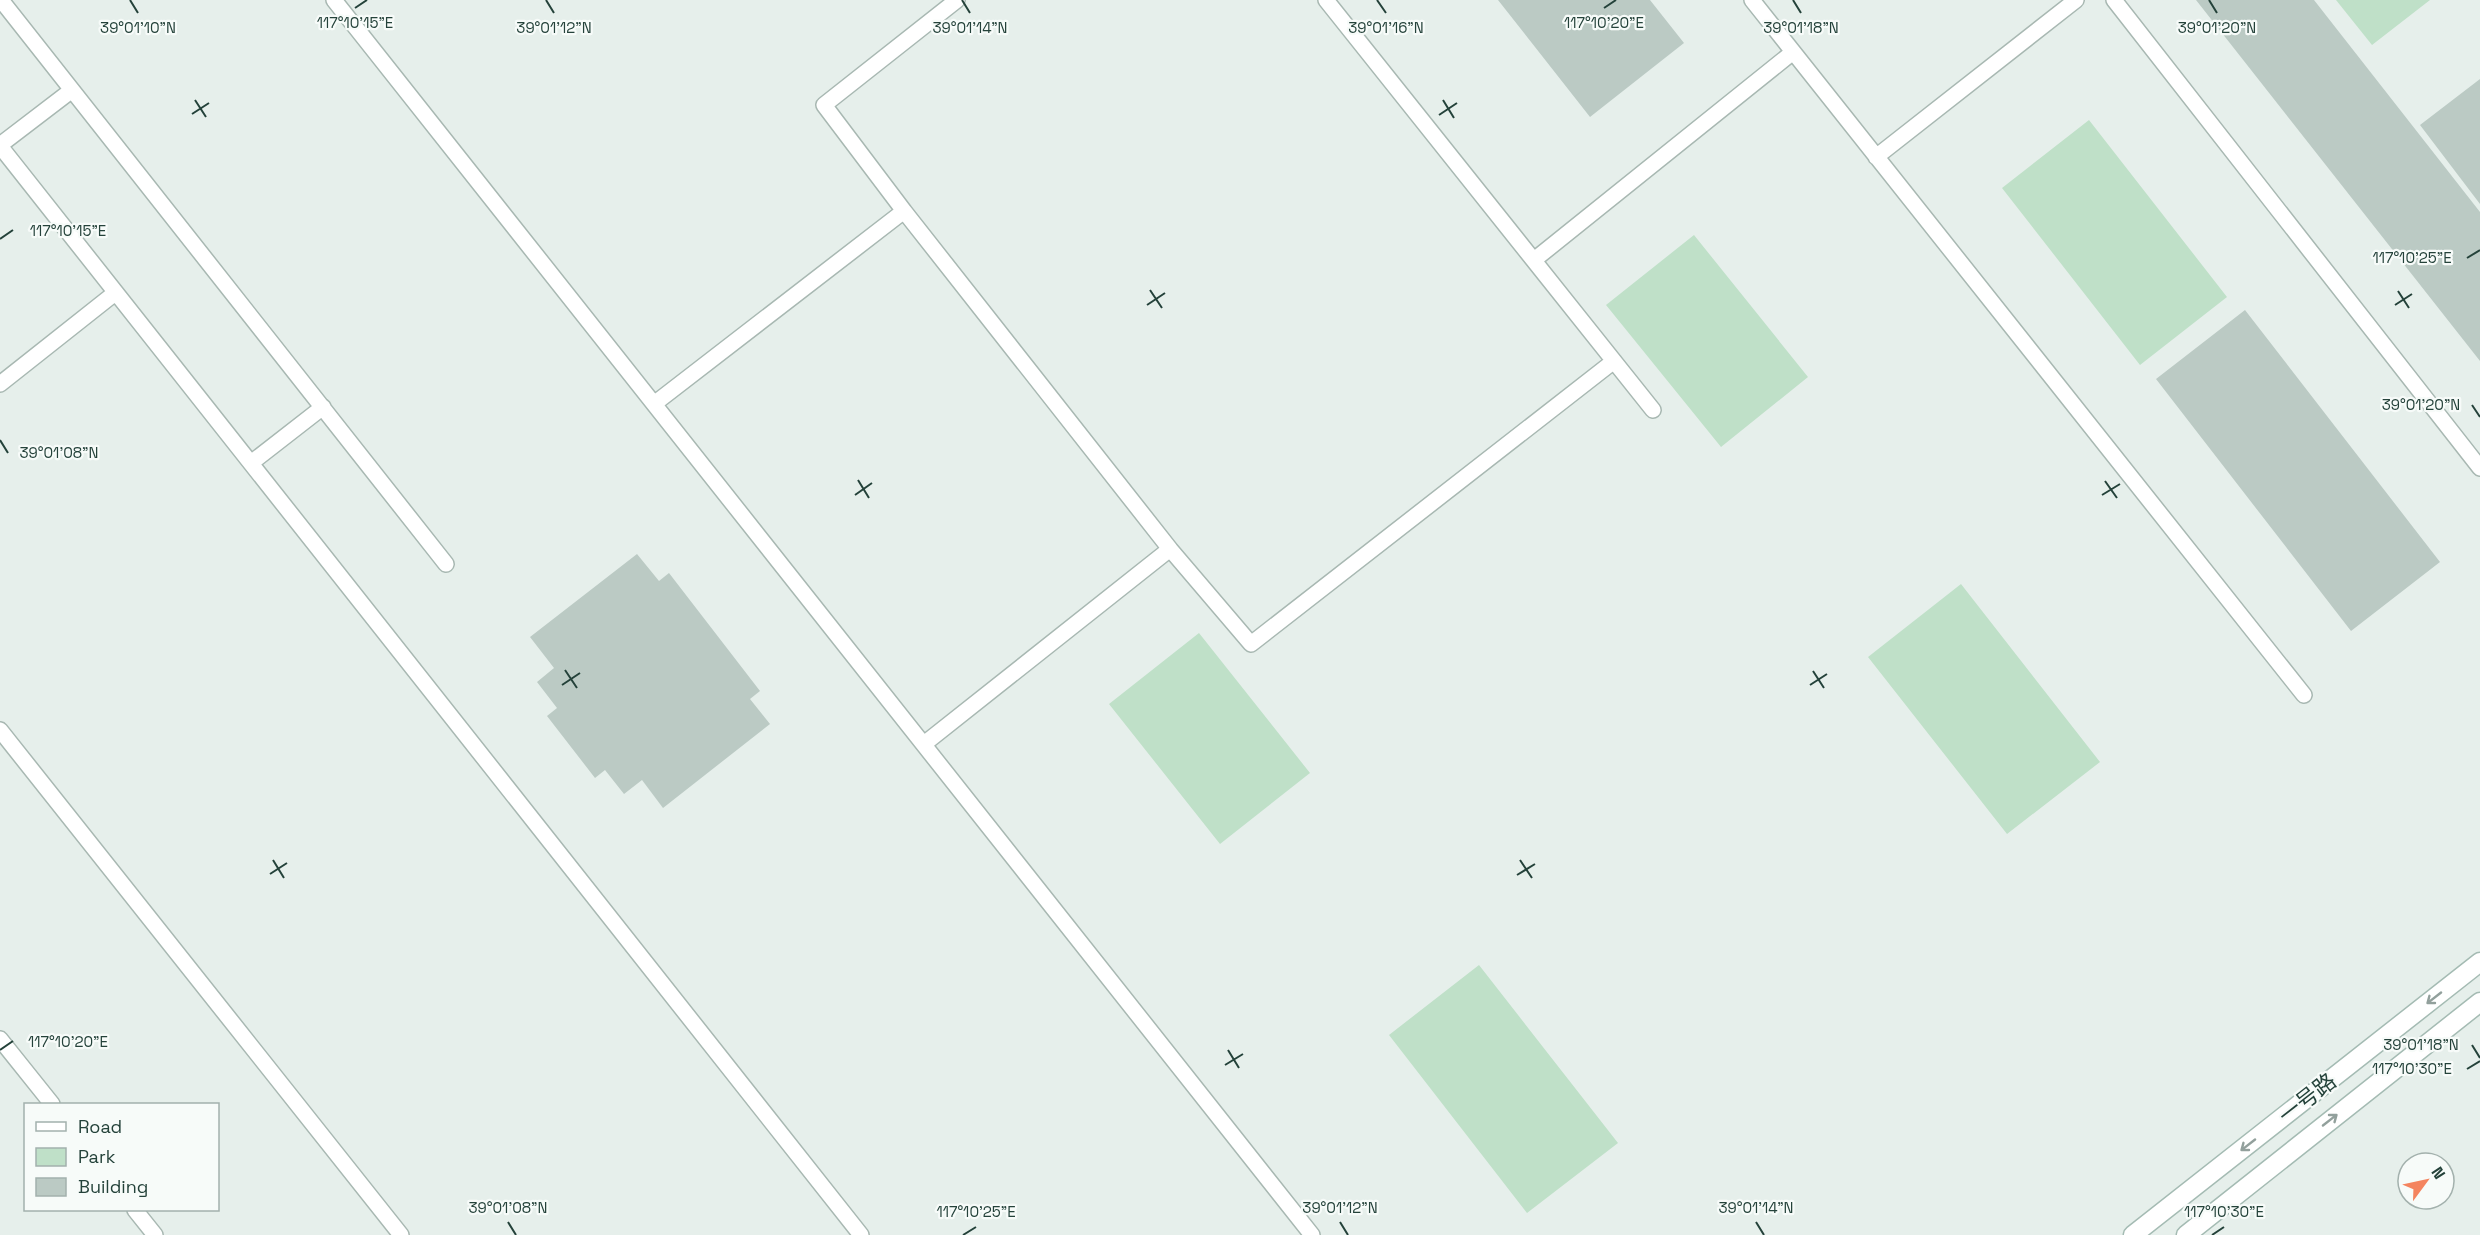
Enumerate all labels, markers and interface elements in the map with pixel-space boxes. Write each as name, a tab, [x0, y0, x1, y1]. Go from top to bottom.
text: 117°10'15"E	[317, 13, 393, 32]
text: 117°10'20"E	[1564, 13, 1644, 32]
text: 39°01'10"N	[100, 18, 176, 37]
text: 39°01'12"N	[516, 18, 592, 37]
text: 39°01'14"N	[932, 18, 1008, 37]
text: 39°01'16"N	[1348, 18, 1424, 37]
text: 39°01'18"N	[1763, 18, 1839, 37]
text: 39°01'20"N	[2178, 18, 2256, 37]
text: 117°10'15"E	[30, 221, 106, 240]
text: 117°10'25"E	[2372, 248, 2452, 267]
text: 39°01'20"N	[2382, 395, 2460, 414]
text: 39°01'08"N	[20, 443, 98, 462]
one-way arrow	[2426, 991, 2442, 1004]
text: 117°10'20"E	[28, 1032, 108, 1051]
text: 39°01'18"N	[2383, 1035, 2459, 1054]
text: 117°10'30"E	[2372, 1059, 2452, 1078]
street label: 一号路	[2272, 1067, 2342, 1129]
legend	[24, 1103, 219, 1211]
one-way arrow	[2322, 1114, 2338, 1127]
text: Road	[78, 1115, 122, 1138]
one-way arrow	[2240, 1138, 2256, 1151]
text: Park	[78, 1145, 116, 1168]
north arrow	[2396, 1151, 2456, 1211]
text: N	[2426, 1163, 2450, 1183]
text: Building	[78, 1175, 148, 1198]
text: 39°01'08"N	[469, 1198, 547, 1217]
text: 39°01'12"N	[1302, 1198, 1378, 1217]
text: 39°01'14"N	[1718, 1198, 1794, 1217]
text: 117°10'25"E	[936, 1202, 1016, 1221]
text: 117°10'30"E	[2184, 1202, 2264, 1221]

